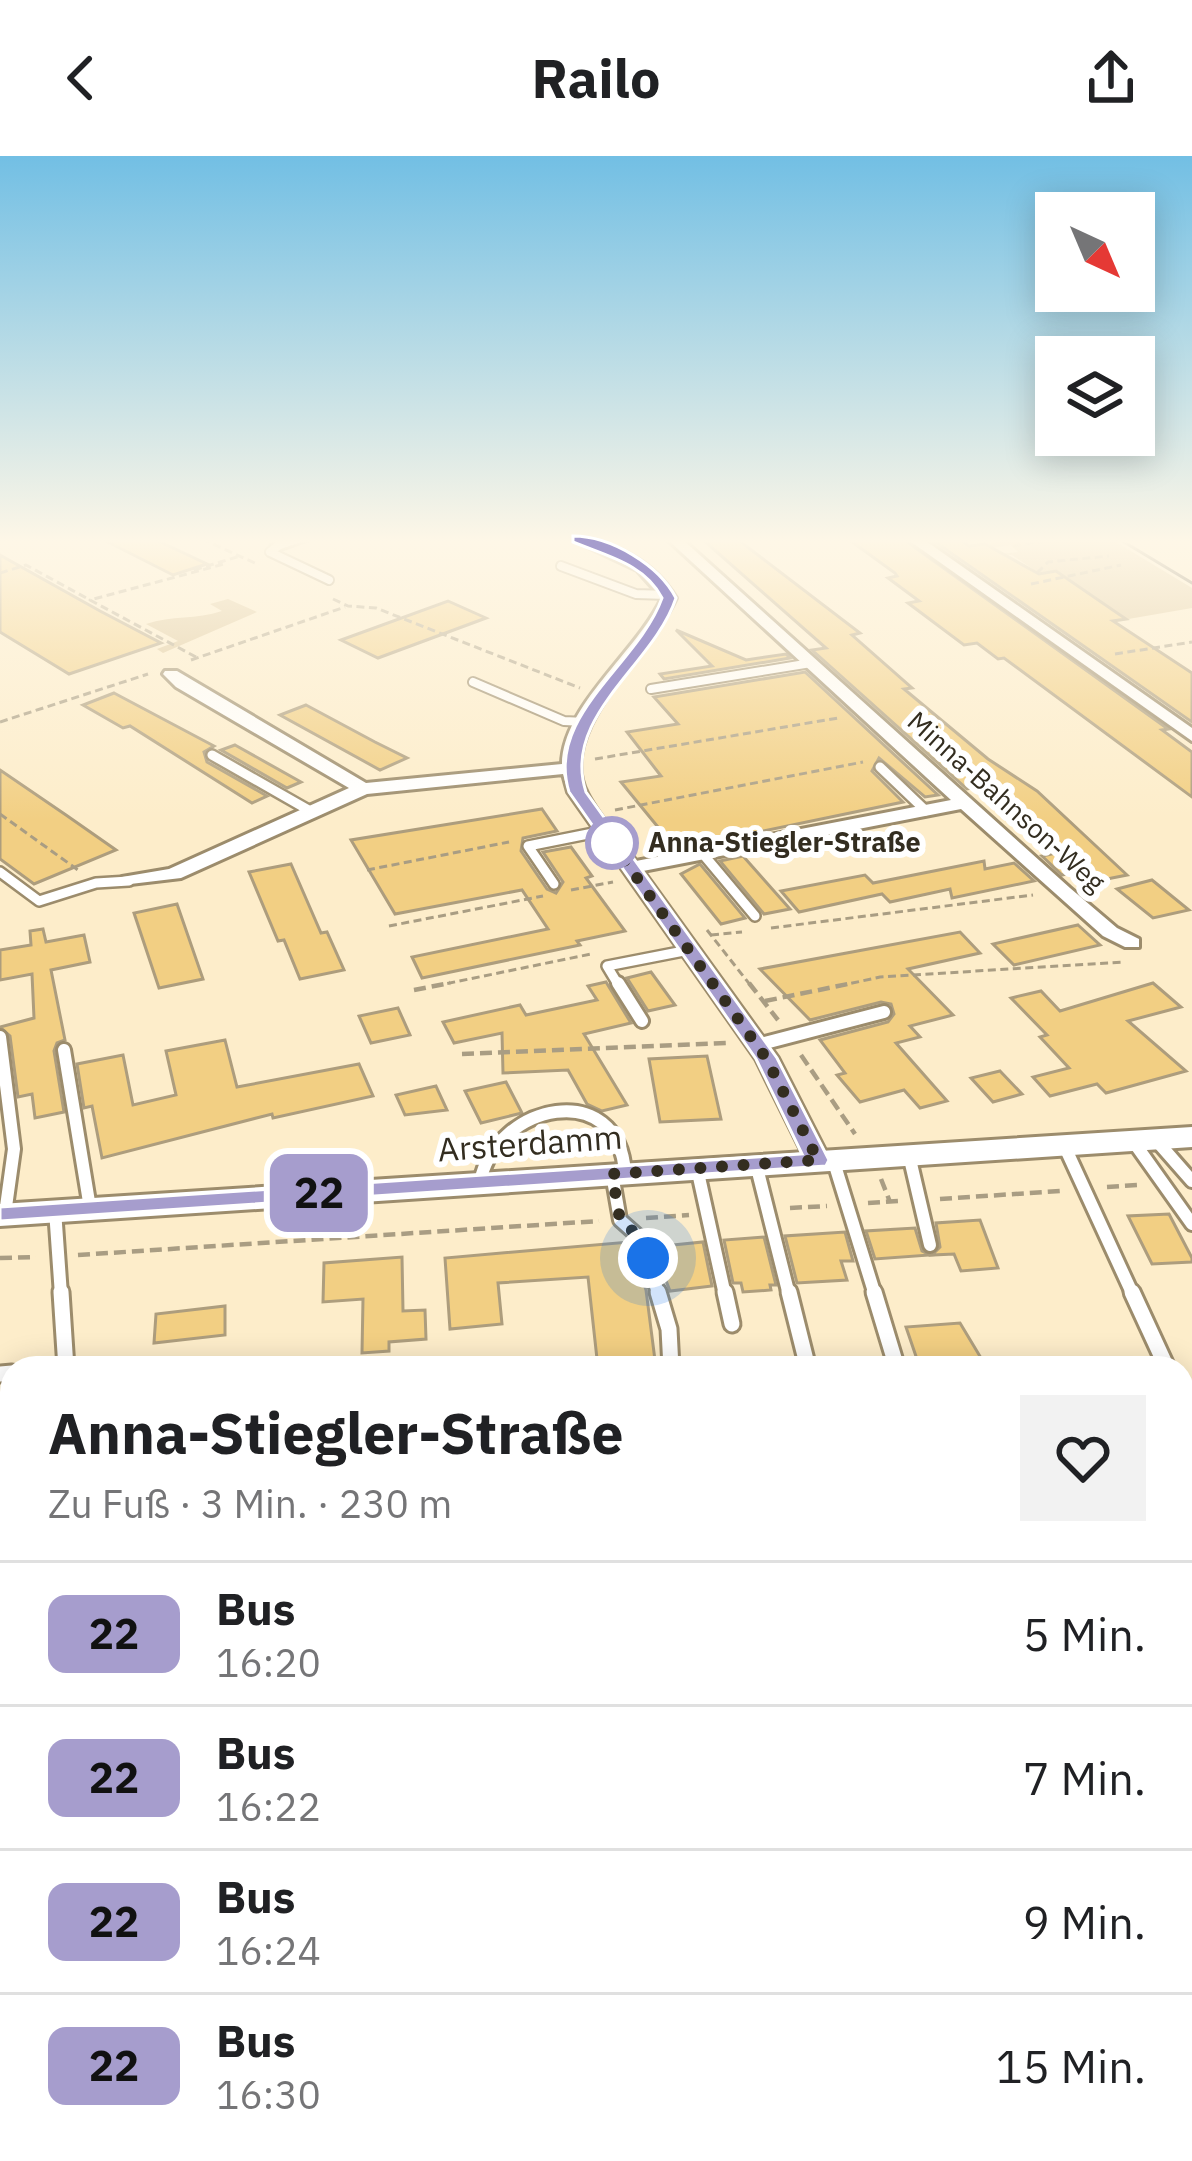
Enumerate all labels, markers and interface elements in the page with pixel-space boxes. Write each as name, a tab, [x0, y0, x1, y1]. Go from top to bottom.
text: Railo	[532, 43, 660, 113]
icon: back	[48, 45, 114, 111]
icon: share	[1078, 45, 1144, 111]
north arrow	[1035, 192, 1155, 312]
map controls	[1035, 192, 1155, 456]
button: layers	[1035, 336, 1155, 456]
street label: Minna-Bahnson-Weg	[901, 703, 1114, 899]
marker: Anna-Stiegler-Straße	[587, 818, 637, 868]
place label: Anna-Stiegler-Straße	[648, 824, 921, 859]
street label: Arsterdamm	[436, 1115, 624, 1170]
line badge: 22	[265, 1154, 373, 1232]
text: 22	[294, 1165, 344, 1220]
your location	[618, 1228, 678, 1288]
button: heart	[1020, 1395, 1146, 1521]
text: Anna-Stiegler-Straße	[48, 1396, 624, 1470]
text: Zu Fuß · 3 Min. · 230 m	[48, 1478, 452, 1529]
text: Bus	[216, 1579, 296, 1637]
text: 5 Min.	[1023, 1605, 1146, 1663]
text: 22	[89, 1606, 139, 1661]
text: 16:20	[216, 1637, 321, 1688]
text: Bus	[216, 1723, 296, 1781]
text: 7 Min.	[1023, 1749, 1146, 1807]
text: 22	[89, 1750, 139, 1805]
text: 16:22	[216, 1781, 321, 1832]
text: Bus	[216, 1867, 296, 1925]
text: 9 Min.	[1023, 1893, 1146, 1951]
text: 22	[89, 1894, 139, 1949]
text: 16:24	[216, 1925, 321, 1976]
text: Bus	[216, 2011, 296, 2069]
text: 15 Min.	[996, 2037, 1146, 2095]
text: 22	[89, 2038, 139, 2093]
text: 16:30	[216, 2069, 321, 2120]

